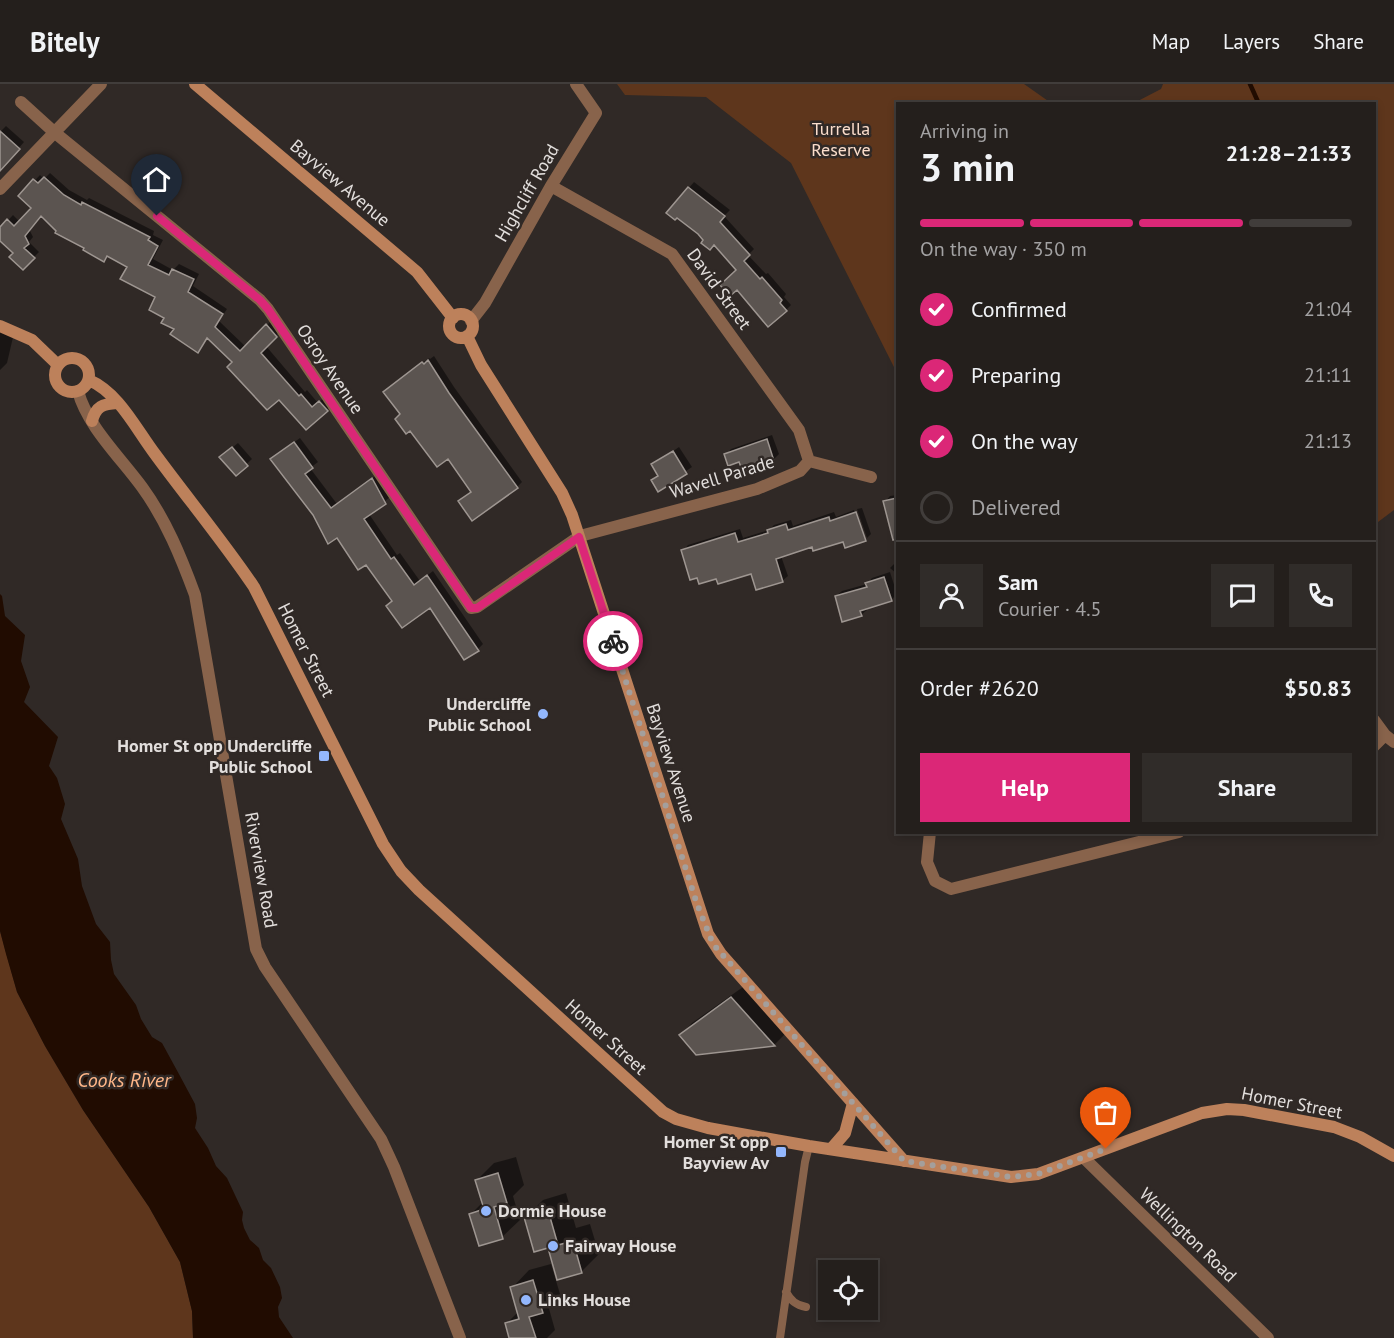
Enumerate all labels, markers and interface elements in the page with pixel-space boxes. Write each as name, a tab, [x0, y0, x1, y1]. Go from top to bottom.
text: Bitely	[30, 23, 100, 60]
text: Map	[1152, 28, 1190, 55]
text: Layers	[1223, 28, 1280, 55]
text: Share	[1313, 28, 1364, 55]
park label: Turrella Reserve	[811, 117, 871, 161]
text: Arriving in	[920, 118, 1009, 144]
street label: Bayview Avenue	[286, 134, 395, 231]
text: 21:28–21:33	[1226, 139, 1352, 167]
street label: Highcliff Road	[489, 140, 564, 246]
text: 3 min	[920, 141, 1015, 192]
pin	[131, 154, 182, 216]
icon: home	[140, 163, 173, 196]
text: On the way · 350 m	[920, 236, 1087, 262]
street label: David Street	[682, 244, 757, 334]
icon: check	[920, 293, 953, 326]
text: Confirmed	[971, 295, 1067, 323]
text: 21:04	[1304, 296, 1352, 322]
street label: Osroy Avenue	[292, 319, 369, 418]
icon: check	[920, 359, 953, 392]
text: Preparing	[971, 361, 1061, 389]
text: 21:11	[1304, 362, 1352, 388]
icon: check	[920, 425, 953, 458]
text: On the way	[971, 427, 1078, 455]
text: 21:13	[1304, 428, 1352, 454]
street label: Wavell Parade	[667, 450, 777, 503]
text: Delivered	[971, 493, 1061, 521]
button: person	[920, 564, 983, 627]
button: chat	[1211, 564, 1274, 627]
button: phone	[1289, 564, 1352, 627]
text: Sam	[998, 568, 1038, 596]
text: Courier · 4.5	[998, 596, 1101, 622]
street label: Homer Street	[273, 599, 340, 701]
courier	[583, 611, 643, 671]
icon: bike	[597, 625, 630, 658]
text: Order #2620	[920, 674, 1039, 702]
text: $50.83	[1284, 674, 1352, 702]
place label: Undercliffe Public School	[428, 692, 532, 736]
street label: Bayview Avenue	[641, 700, 702, 825]
marker: Undercliffe Public School	[536, 707, 550, 721]
place label: Homer St opp Undercliffe Public School	[117, 734, 313, 778]
marker: Homer St opp Undercliffe Public School	[317, 749, 331, 763]
button: Help	[920, 753, 1130, 822]
button: Share	[1142, 753, 1352, 822]
street label: Riverview Road	[240, 810, 283, 930]
street label: Homer Street	[561, 994, 652, 1079]
water label: Cooks River	[78, 1067, 172, 1093]
street label: Homer Street	[1240, 1081, 1345, 1124]
pin	[1080, 1087, 1131, 1149]
icon: bag	[1089, 1096, 1122, 1129]
place label: Homer St opp Bayview Av	[664, 1130, 769, 1174]
marker: Homer St opp Bayview Av	[774, 1145, 788, 1159]
street label: Wellington Road	[1135, 1182, 1242, 1287]
place label: Dormie House	[498, 1199, 606, 1222]
marker: Dormie House	[479, 1204, 493, 1218]
place label: Fairway House	[565, 1234, 676, 1257]
marker: Fairway House	[546, 1239, 560, 1253]
map controls	[818, 1260, 878, 1320]
button: locate	[818, 1260, 878, 1320]
place label: Links House	[538, 1288, 631, 1311]
marker: Links House	[519, 1293, 533, 1307]

